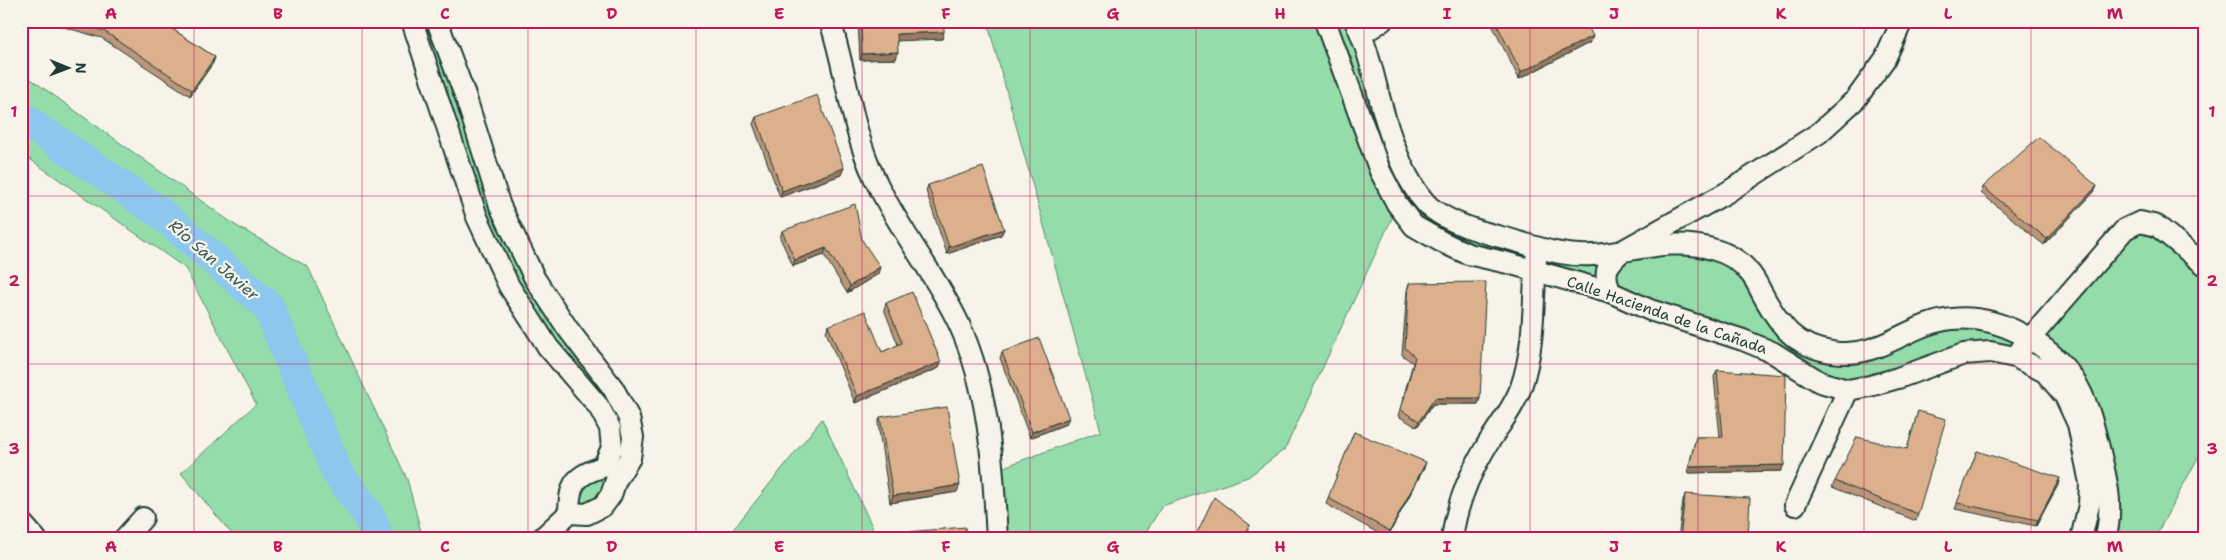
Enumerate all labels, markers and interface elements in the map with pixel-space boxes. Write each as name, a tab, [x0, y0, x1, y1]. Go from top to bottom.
text: A	[105, 3, 117, 24]
text: B	[273, 3, 283, 24]
text: C	[440, 3, 450, 24]
text: D	[606, 3, 618, 24]
text: E	[774, 3, 784, 24]
text: F	[941, 3, 951, 24]
text: G	[1107, 3, 1120, 24]
text: H	[1274, 3, 1286, 24]
text: I	[1443, 3, 1452, 24]
text: J	[1609, 3, 1619, 24]
text: K	[1776, 3, 1787, 24]
text: L	[1944, 3, 1953, 24]
text: M	[2107, 3, 2124, 24]
north arrow	[42, 42, 92, 92]
text: N	[72, 63, 90, 74]
text: 1	[10, 101, 18, 122]
text: 1	[2208, 101, 2216, 122]
water label: Río San Javier	[164, 215, 264, 305]
text: 2	[8, 270, 20, 291]
text: 2	[2206, 270, 2218, 291]
street label: Calle Hacienda de la Cañada	[1564, 271, 1771, 359]
text: 3	[8, 438, 20, 459]
text: 3	[2206, 438, 2218, 459]
text: A	[105, 536, 117, 557]
text: B	[273, 536, 283, 557]
text: C	[440, 536, 450, 557]
text: D	[606, 536, 618, 557]
text: E	[774, 536, 784, 557]
text: F	[941, 536, 951, 557]
text: G	[1107, 536, 1120, 557]
text: H	[1274, 536, 1286, 557]
text: I	[1443, 536, 1452, 557]
text: J	[1609, 536, 1619, 557]
text: K	[1776, 536, 1787, 557]
text: L	[1944, 536, 1953, 557]
text: M	[2107, 536, 2124, 557]

